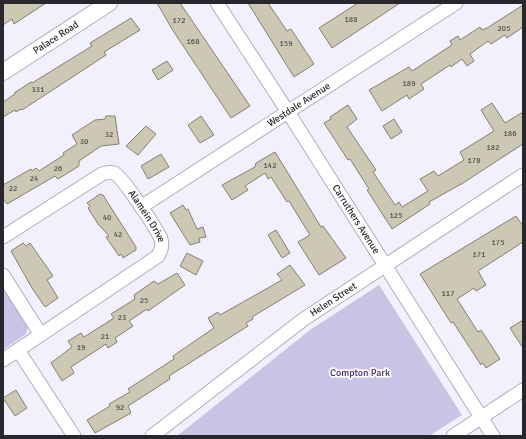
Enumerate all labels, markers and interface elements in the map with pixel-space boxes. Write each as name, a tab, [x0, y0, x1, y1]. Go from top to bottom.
house number: 188	[345, 14, 357, 24]
house number: 172	[173, 15, 185, 25]
street label: Palace Road	[31, 18, 81, 57]
house number: 205	[498, 23, 510, 33]
house number: 168	[187, 36, 199, 46]
house number: 159	[280, 38, 292, 48]
house number: 189	[403, 78, 415, 88]
street label: Westdale Avenue	[265, 80, 333, 130]
house number: 331	[32, 84, 44, 94]
house number: 186	[504, 128, 516, 138]
house number: 32	[105, 129, 113, 139]
house number: 30	[80, 136, 88, 146]
house number: 182	[487, 142, 499, 152]
house number: 178	[468, 155, 480, 165]
house number: 142	[264, 160, 276, 170]
house number: 26	[54, 163, 62, 173]
house number: 24	[30, 173, 39, 183]
street label: Carruthers Avenue	[330, 182, 382, 256]
house number: 22	[9, 183, 17, 193]
street label: Alamein Drive	[126, 188, 168, 243]
house number: 125	[390, 210, 402, 220]
house number: 40	[103, 212, 111, 222]
house number: 42	[114, 229, 122, 239]
house number: 175	[492, 237, 504, 247]
house number: 171	[473, 249, 485, 259]
street label: Helen Street	[308, 280, 359, 319]
house number: 117	[442, 288, 454, 298]
house number: 25	[140, 295, 148, 305]
house number: 23	[118, 312, 126, 322]
house number: 21	[101, 331, 109, 341]
house number: 19	[77, 342, 85, 352]
park label: Compton Park	[330, 367, 390, 379]
house number: 92	[116, 402, 124, 412]

